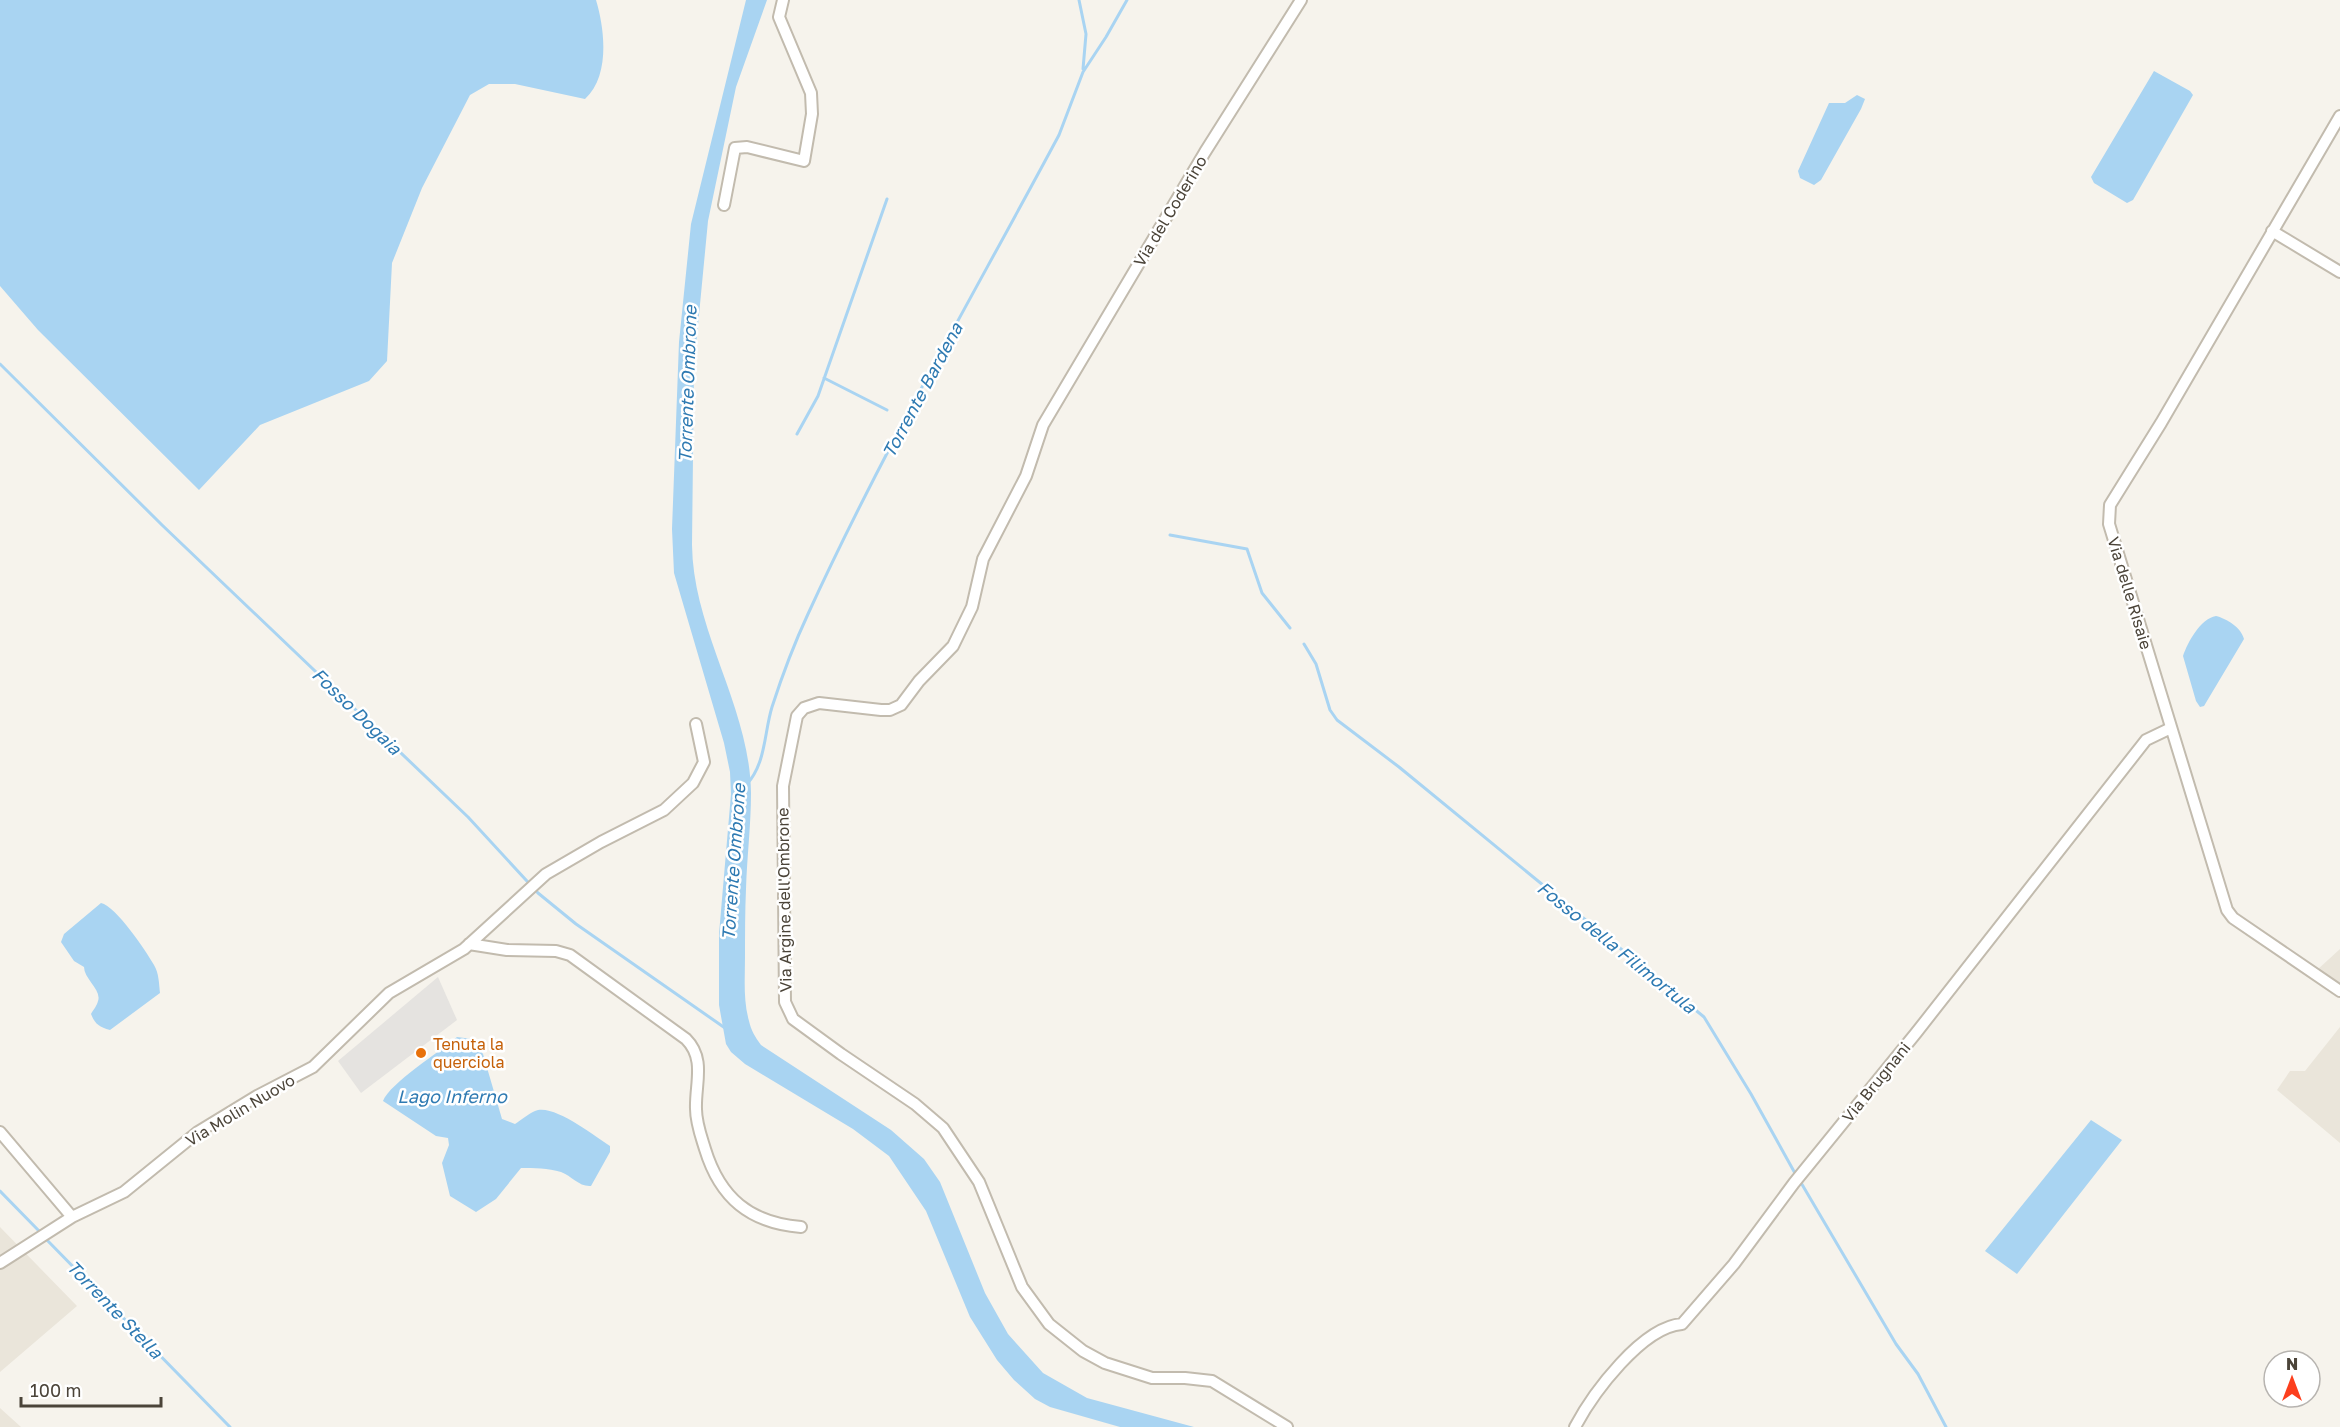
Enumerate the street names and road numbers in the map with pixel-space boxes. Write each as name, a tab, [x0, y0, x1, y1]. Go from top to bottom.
street label: Via del Coderino	[1129, 152, 1211, 270]
street label: Via delle Risaie	[2103, 534, 2157, 652]
street label: Via Argine dell'Ombrone	[772, 807, 796, 993]
street label: Via Brugnani	[1838, 1038, 1914, 1126]
street label: Via Molin Nuovo	[182, 1069, 298, 1151]

